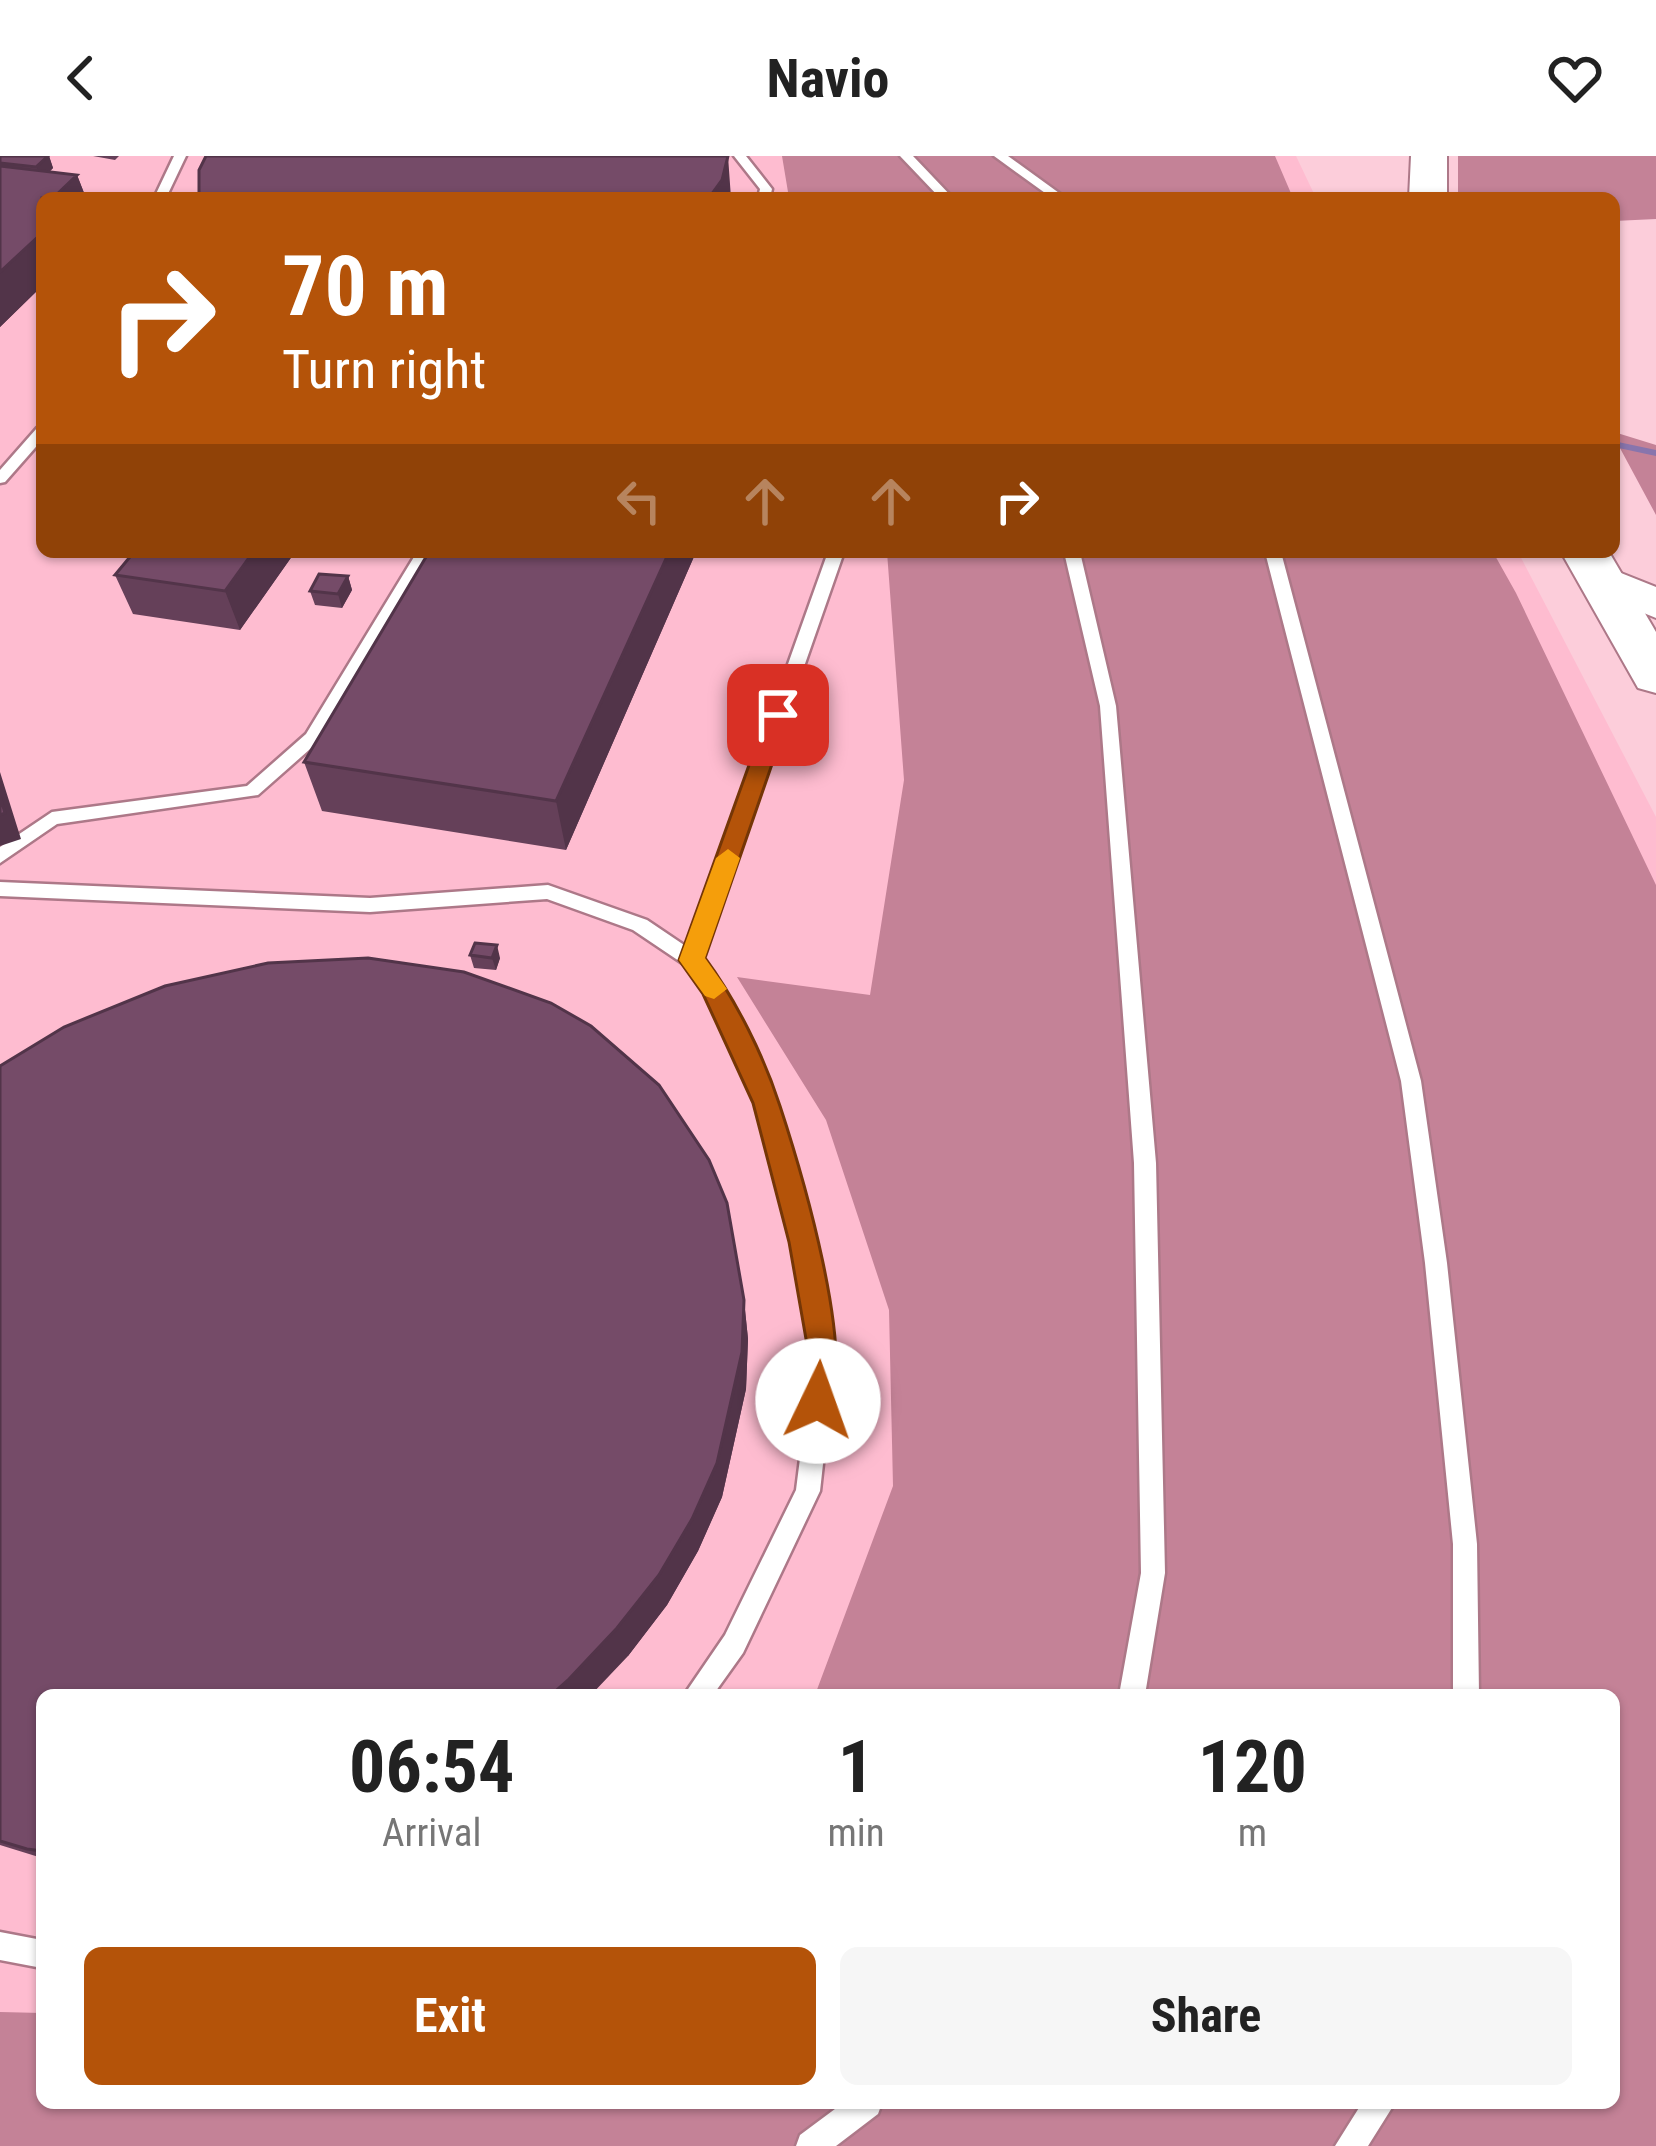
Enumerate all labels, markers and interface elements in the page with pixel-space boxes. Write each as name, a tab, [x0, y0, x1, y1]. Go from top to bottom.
icon: back	[48, 45, 114, 111]
icon: heart	[1542, 45, 1608, 111]
text: Navio	[767, 47, 889, 110]
text: 70 m	[282, 237, 449, 336]
icon: right	[84, 240, 240, 396]
text: Turn right	[282, 338, 486, 401]
icon: left	[606, 468, 672, 534]
icon: ahead	[732, 468, 798, 534]
icon: ahead	[858, 468, 924, 534]
icon: right	[984, 468, 1050, 534]
pin	[727, 664, 829, 766]
icon: arrive	[745, 682, 811, 748]
position arrow	[755, 1338, 881, 1464]
text: 06:54	[349, 1725, 514, 1810]
text: 1	[838, 1725, 874, 1810]
text: 120	[1198, 1725, 1307, 1810]
text: Arrival	[382, 1810, 481, 1856]
text: min	[827, 1810, 885, 1856]
text: m	[1238, 1810, 1267, 1856]
button: Exit	[84, 1947, 816, 2085]
button: Share	[840, 1947, 1572, 2085]

